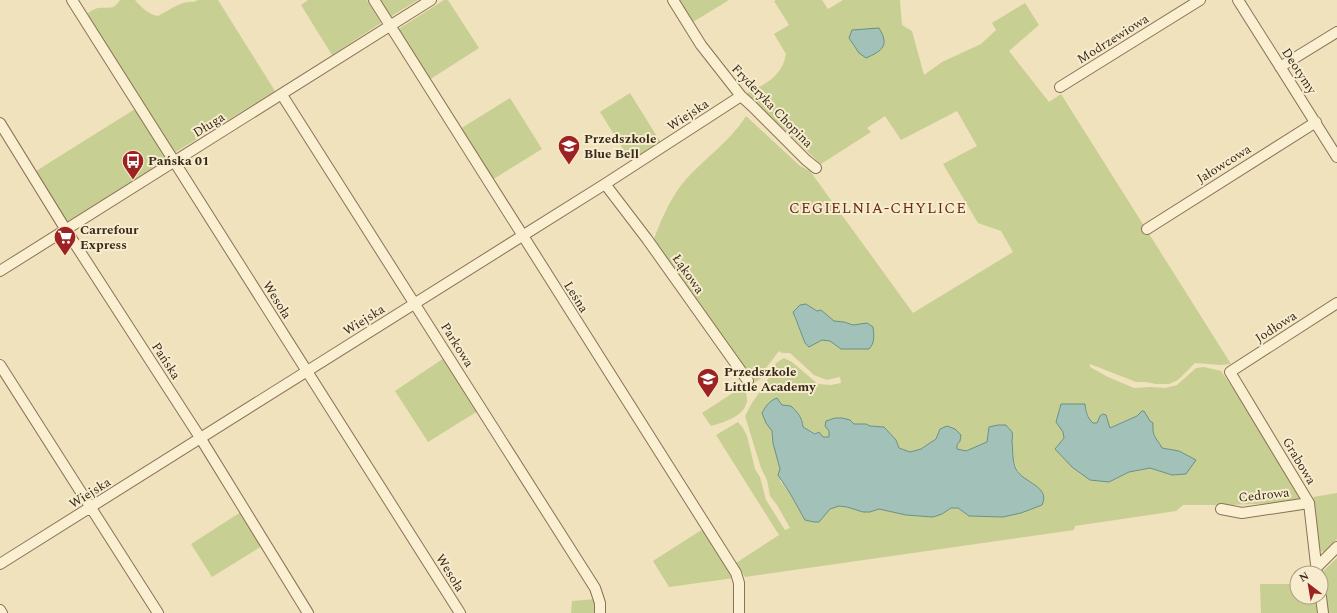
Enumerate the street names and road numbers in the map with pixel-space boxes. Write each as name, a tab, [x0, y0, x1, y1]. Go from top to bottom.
street label: Modrzewiowa	[1073, 9, 1153, 69]
street label: Deotymy	[1277, 44, 1322, 99]
street label: Fryderyka Chopina	[727, 60, 818, 153]
street label: Wiejska	[663, 94, 713, 136]
street label: Długa	[189, 107, 229, 143]
street label: Jałowcowa	[1193, 139, 1256, 189]
street label: Łąkowa	[667, 250, 709, 299]
street label: Wesoła	[257, 277, 297, 323]
street label: Leśna	[559, 277, 594, 317]
street label: Wiejska	[339, 299, 389, 341]
street label: Jodłowa	[1251, 306, 1301, 348]
street label: Parkowa	[435, 319, 479, 372]
street label: Pańska	[146, 338, 186, 384]
street label: Grabowa	[1277, 434, 1321, 489]
street label: Wiejska	[65, 472, 115, 514]
street label: Cedrowa	[1237, 482, 1291, 508]
street label: Wesoła	[430, 550, 470, 596]

